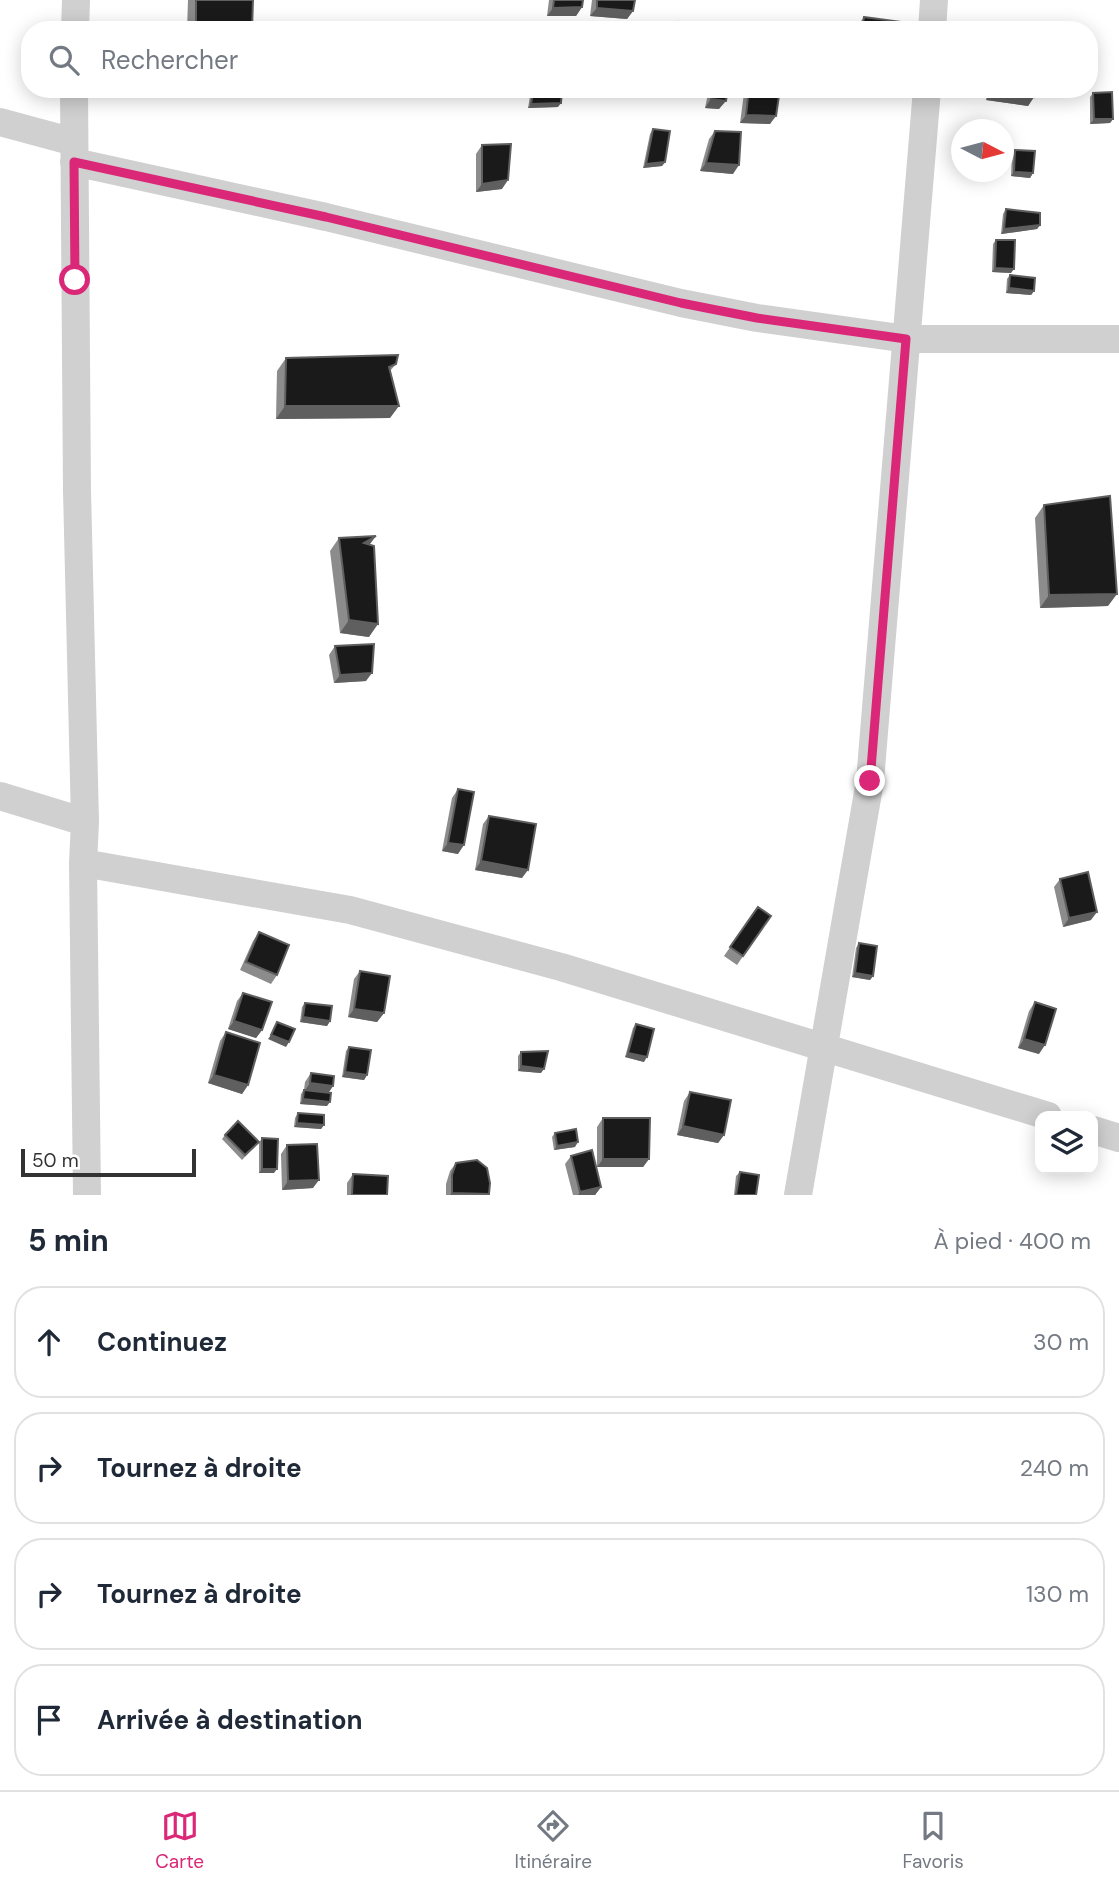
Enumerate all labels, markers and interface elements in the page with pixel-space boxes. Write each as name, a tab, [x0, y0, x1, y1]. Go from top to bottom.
search box	[21, 21, 1098, 98]
icon: search	[45, 41, 83, 79]
text: Rechercher	[101, 43, 238, 77]
north arrow	[951, 119, 1014, 182]
route start	[59, 264, 90, 295]
route end	[854, 765, 885, 796]
map controls	[1035, 1111, 1098, 1174]
button: layers	[1035, 1111, 1098, 1174]
scale bar	[21, 1146, 196, 1178]
text: 50 m	[32, 1148, 79, 1173]
text: 5 min	[28, 1221, 109, 1260]
text: À pied · 400 m	[933, 1226, 1091, 1256]
icon: ahead	[30, 1323, 68, 1361]
text: Continuez	[97, 1325, 227, 1359]
text: 30 m	[1033, 1327, 1089, 1357]
icon: right	[30, 1449, 68, 1487]
text: Tournez à droite	[97, 1451, 302, 1485]
text: 240 m	[1020, 1453, 1089, 1483]
icon: right	[30, 1575, 68, 1613]
text: Tournez à droite	[97, 1577, 302, 1611]
text: 130 m	[1026, 1579, 1089, 1609]
icon: arrive	[30, 1701, 68, 1739]
text: Arrivée à destination	[97, 1703, 363, 1737]
tab: Carte	[155, 1807, 204, 1874]
tab: Itinéraire	[514, 1807, 592, 1874]
tab: Favoris	[902, 1807, 964, 1874]

